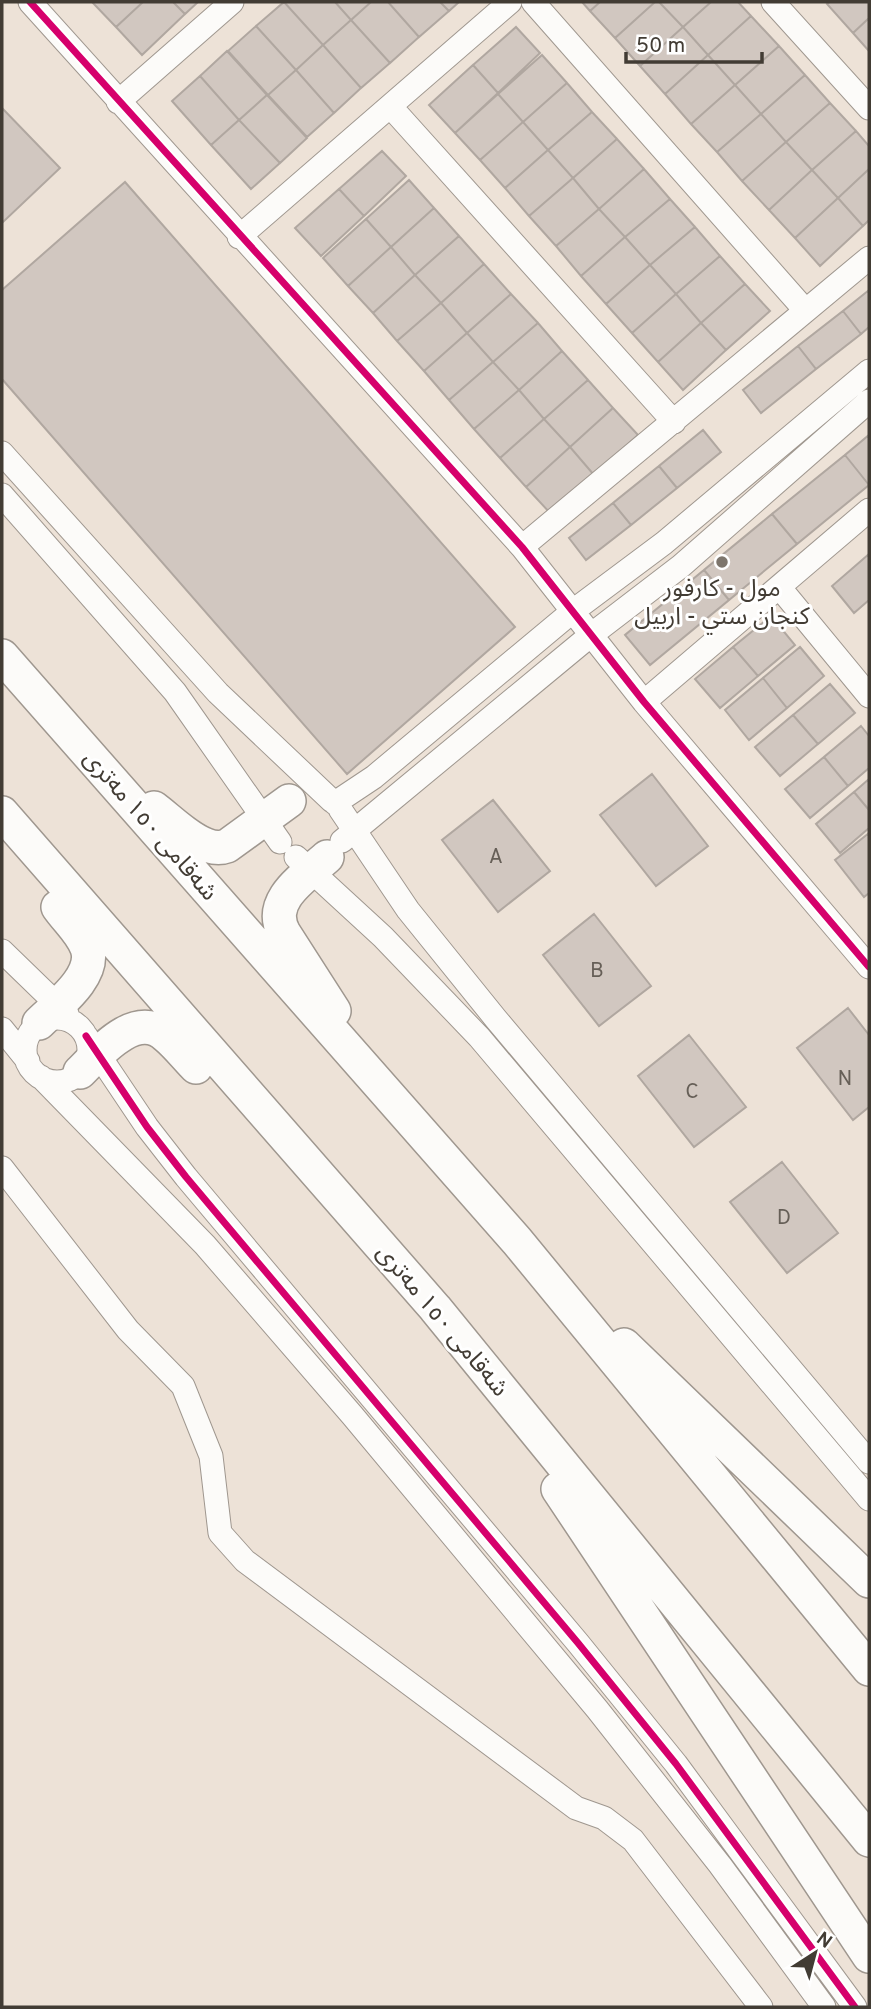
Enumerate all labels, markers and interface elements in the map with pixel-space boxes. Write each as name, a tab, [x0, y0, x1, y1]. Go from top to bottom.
scale bar	[626, 21, 762, 65]
text: 50 m	[636, 33, 685, 60]
marker: مول - كارفور كنجان ستي - اربيل	[714, 554, 730, 570]
place label: مول - كارفور كنجان ستي - اربيل	[634, 575, 811, 635]
street label: شەقامی ١٥٠ مەتری	[76, 745, 223, 908]
house number: A	[489, 844, 503, 871]
house number: B	[590, 958, 604, 985]
house number: N	[838, 1066, 852, 1093]
house number: C	[685, 1079, 699, 1106]
house number: D	[777, 1205, 791, 1232]
street label: شەقامی ١٥٠ مەتری	[369, 1239, 514, 1404]
north arrow	[780, 1918, 850, 1988]
text: N	[811, 1927, 836, 1955]

